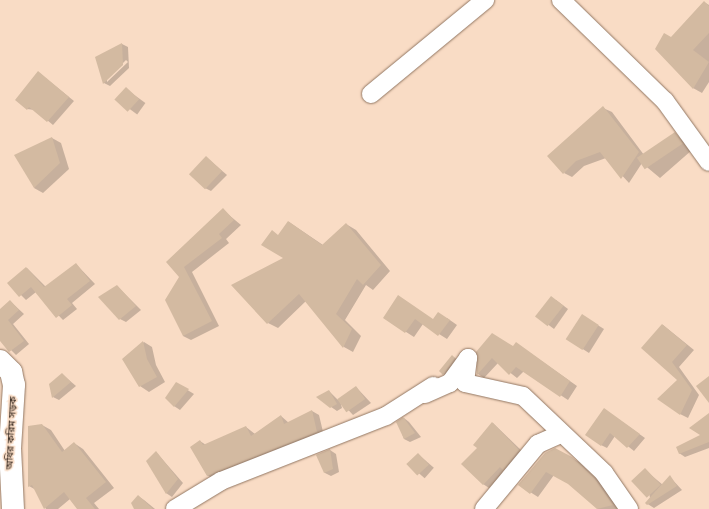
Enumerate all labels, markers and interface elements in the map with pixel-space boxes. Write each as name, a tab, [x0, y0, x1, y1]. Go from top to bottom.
street label: অধির করিম সড়ক	[3, 396, 19, 470]

